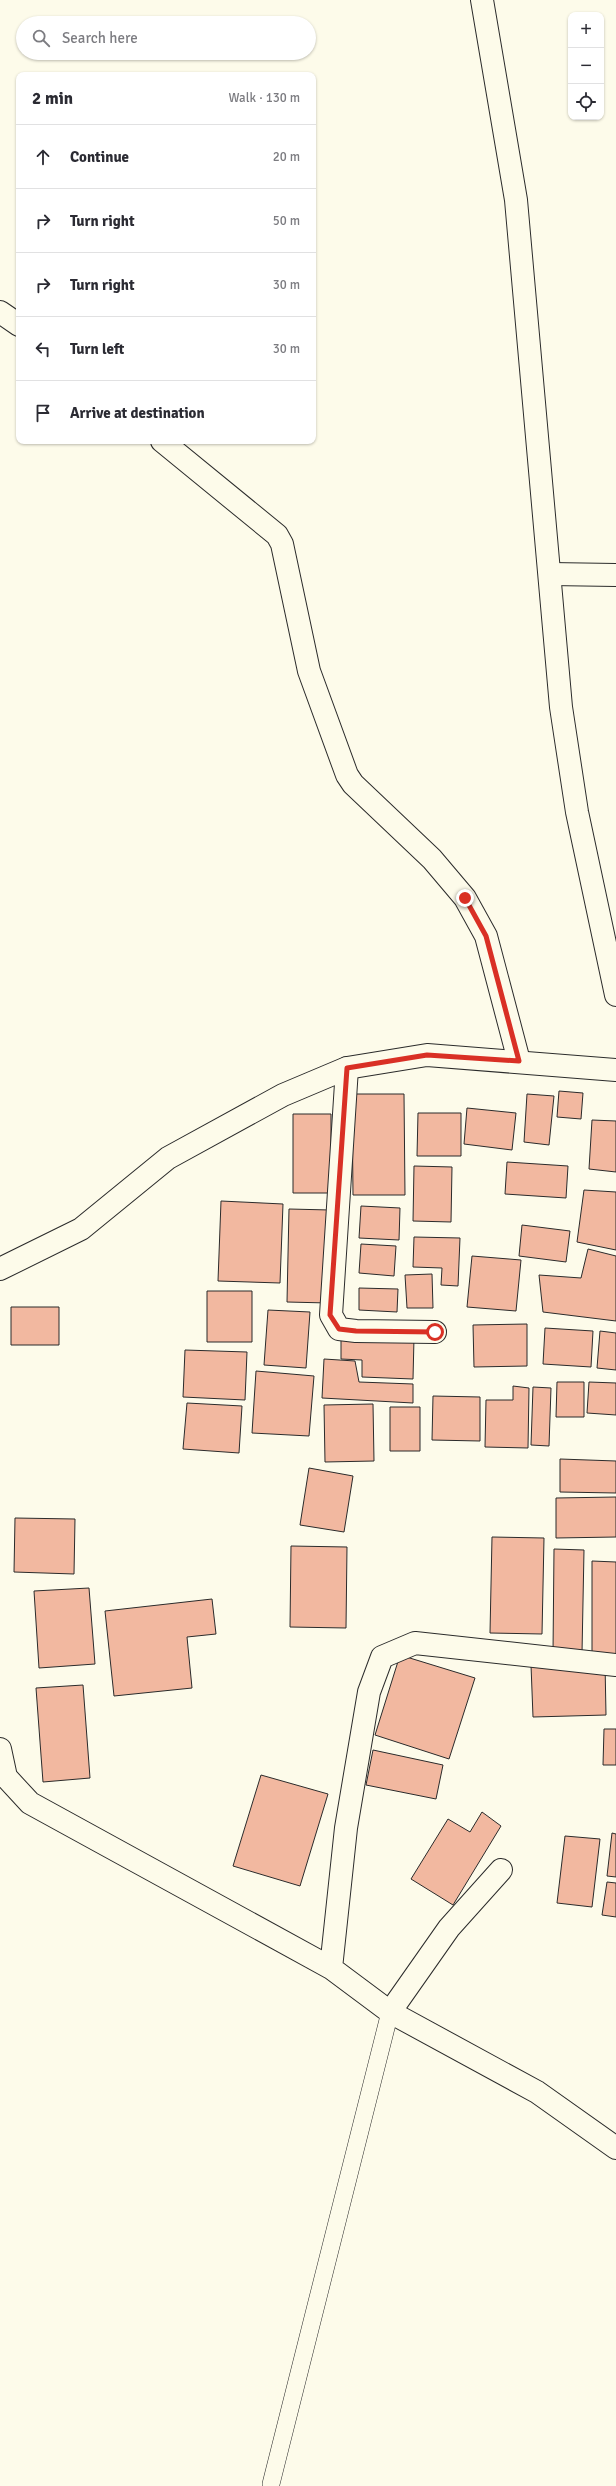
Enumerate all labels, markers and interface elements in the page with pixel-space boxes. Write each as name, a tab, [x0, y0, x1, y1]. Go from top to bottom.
map controls	[568, 12, 604, 120]
button: +	[568, 12, 604, 48]
search box	[16, 16, 316, 60]
icon: search	[30, 27, 52, 49]
text: Search here	[62, 29, 138, 47]
button: −	[568, 48, 604, 84]
button: locate	[568, 84, 604, 120]
text: 2 min	[32, 88, 73, 109]
text: Walk · 130 m	[229, 90, 300, 106]
icon: ahead	[32, 146, 54, 168]
text: Continue	[70, 148, 129, 166]
text: 20 m	[273, 149, 300, 165]
icon: right	[32, 210, 54, 232]
text: Turn right	[70, 212, 135, 230]
text: 50 m	[273, 213, 300, 229]
icon: right	[32, 274, 54, 296]
text: Turn right	[70, 276, 135, 294]
text: 30 m	[273, 277, 300, 293]
icon: left	[32, 338, 54, 360]
text: Turn left	[70, 340, 124, 358]
text: 30 m	[273, 341, 300, 357]
icon: arrive	[32, 402, 54, 424]
text: Arrive at destination	[70, 404, 205, 422]
route end	[456, 889, 474, 907]
route start	[426, 1323, 444, 1341]

